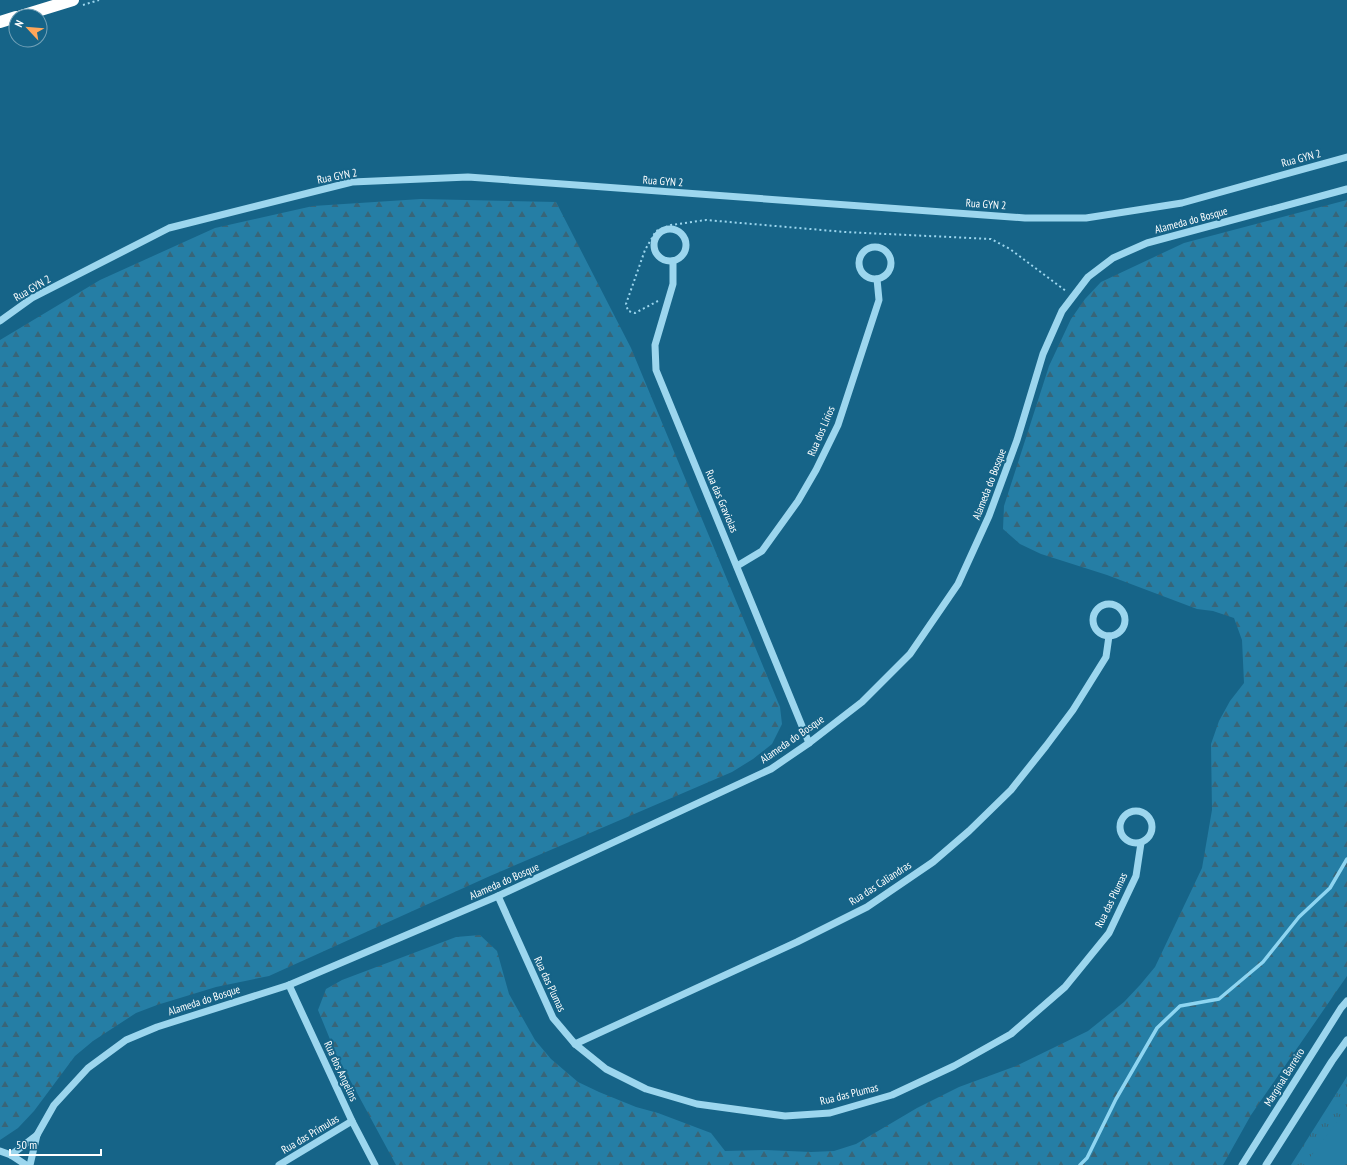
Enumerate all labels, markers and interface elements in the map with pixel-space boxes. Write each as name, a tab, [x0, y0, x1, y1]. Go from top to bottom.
north arrow	[8, 8, 48, 48]
text: N	[11, 18, 27, 29]
street label: Rua GYN 2	[1280, 146, 1322, 170]
street label: Rua GYN 2	[316, 165, 358, 187]
street label: Rua GYN 2	[642, 173, 684, 189]
street label: Rua GYN 2	[965, 196, 1007, 212]
street label: Alameda do Bosque	[1153, 203, 1229, 236]
street label: Rua GYN 2	[11, 272, 53, 304]
street label: Rua dos Lírios	[804, 404, 838, 458]
street label: Alameda do Bosque	[969, 446, 1009, 521]
street label: Rua das Graviolas	[702, 467, 742, 535]
street label: Alameda do Bosque	[757, 712, 827, 766]
street label: Rua das Caliandras	[846, 858, 914, 908]
street label: Alameda do Bosque	[467, 859, 541, 903]
street label: Rua das Plumas	[1092, 870, 1130, 930]
street label: Rua das Plumas	[531, 954, 569, 1014]
street label: Alameda do Bosque	[166, 982, 242, 1018]
street label: Rua dos Angelins	[321, 1039, 361, 1104]
street label: Marginal Barreiro	[1261, 1045, 1308, 1109]
street label: Rua das Plumas	[818, 1080, 880, 1108]
street label: Rua das Prímulas	[279, 1111, 342, 1157]
scale bar	[10, 1131, 101, 1157]
text: 50 m	[16, 1137, 37, 1152]

